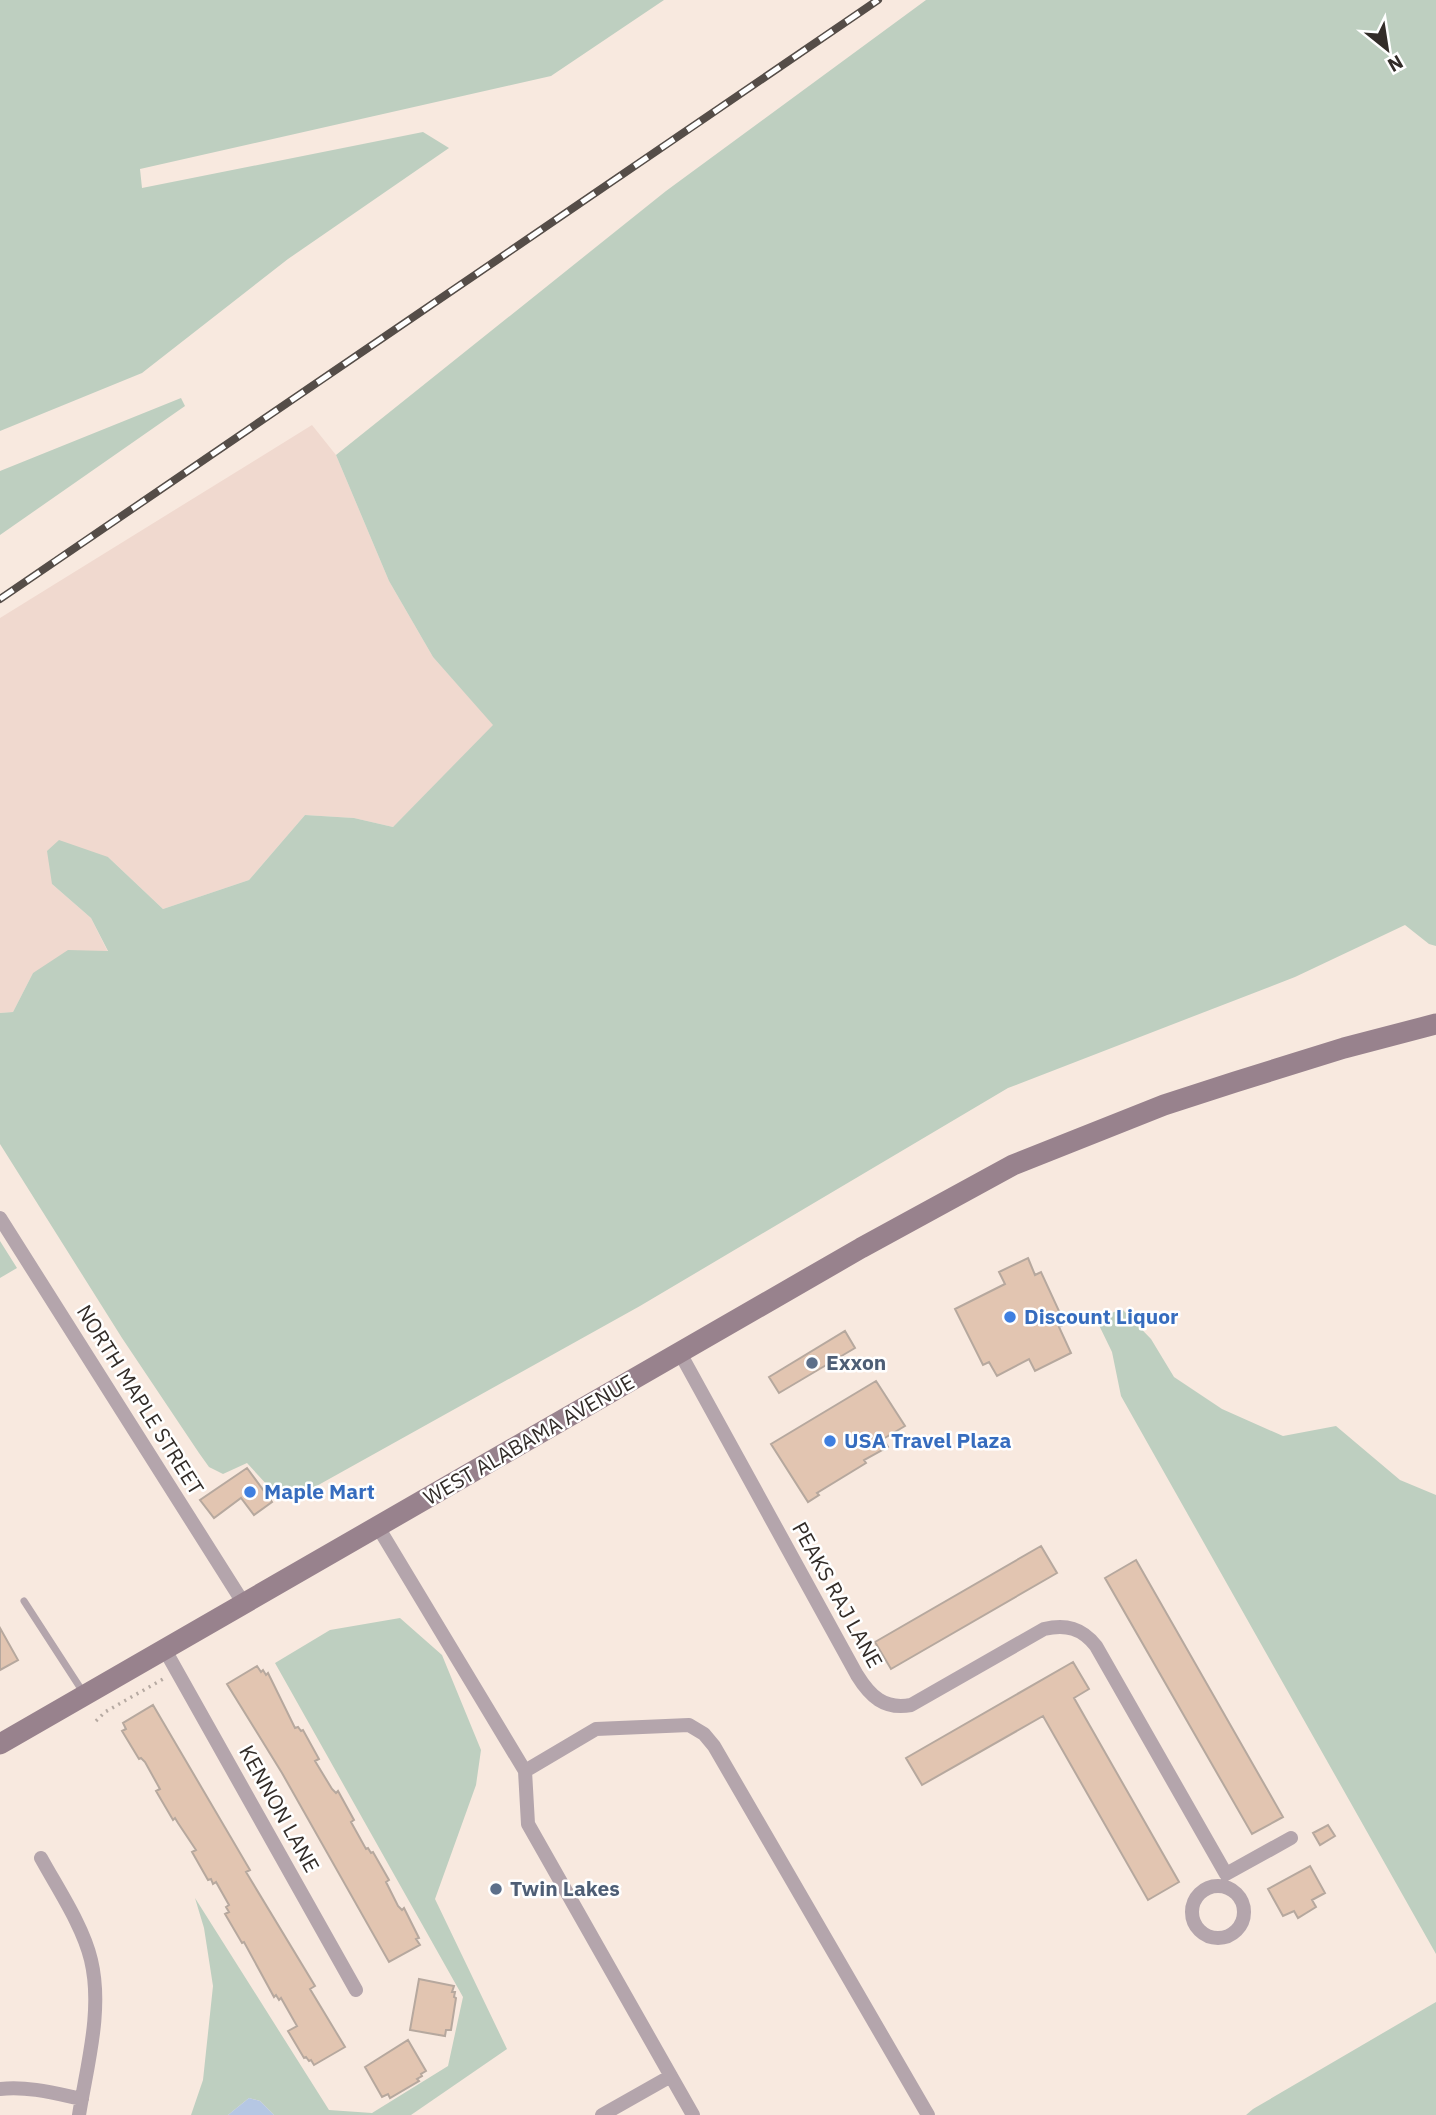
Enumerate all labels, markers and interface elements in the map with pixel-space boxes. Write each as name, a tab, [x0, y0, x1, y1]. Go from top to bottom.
north arrow	[1352, 14, 1422, 84]
text: N	[1384, 50, 1407, 78]
street label: NORTH MAPLE STREET	[71, 1299, 211, 1500]
place label: Discount Liquor	[1024, 1302, 1179, 1330]
marker: Discount Liquor	[1002, 1309, 1018, 1325]
place label: Exxon	[826, 1348, 886, 1376]
marker: Exxon	[804, 1355, 820, 1371]
street label: WEST ALABAMA AVENUE	[418, 1367, 639, 1511]
place label: USA Travel Plaza	[844, 1426, 1011, 1454]
marker: USA Travel Plaza	[822, 1433, 838, 1449]
place label: Maple Mart	[264, 1477, 375, 1505]
marker: Maple Mart	[242, 1484, 258, 1500]
street label: PEAKS RAJ LANE	[786, 1516, 890, 1673]
street label: KENNON LANE	[233, 1740, 326, 1877]
place label: Twin Lakes	[510, 1874, 620, 1902]
marker: Twin Lakes	[488, 1881, 504, 1897]

